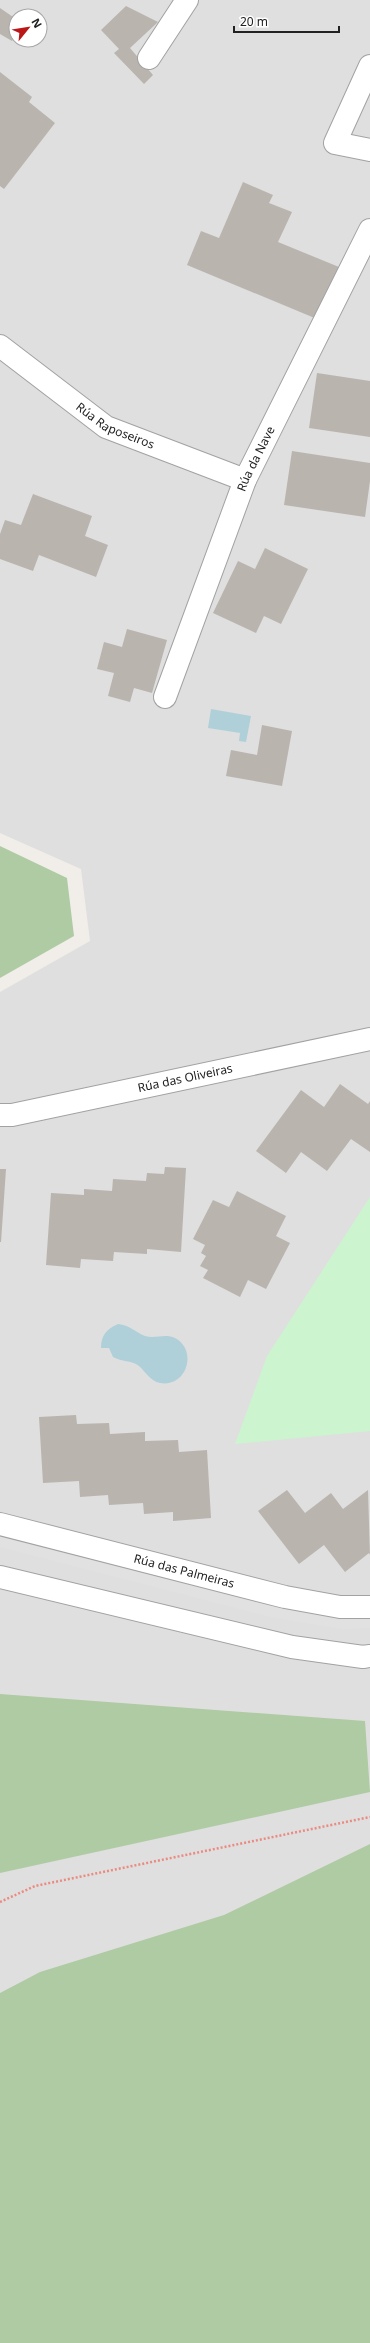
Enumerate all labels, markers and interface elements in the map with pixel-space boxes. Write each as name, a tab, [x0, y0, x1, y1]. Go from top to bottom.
north arrow	[8, 8, 48, 48]
scale bar	[234, 8, 339, 34]
text: 20 m	[240, 13, 268, 30]
text: N	[28, 15, 46, 30]
street label: Rúa Raposeiros	[73, 398, 157, 453]
street label: Rúa da Nave	[233, 423, 279, 494]
street label: Rúa das Oliveiras	[136, 1059, 234, 1096]
street label: Rúa das Palmeiras	[132, 1550, 237, 1592]

